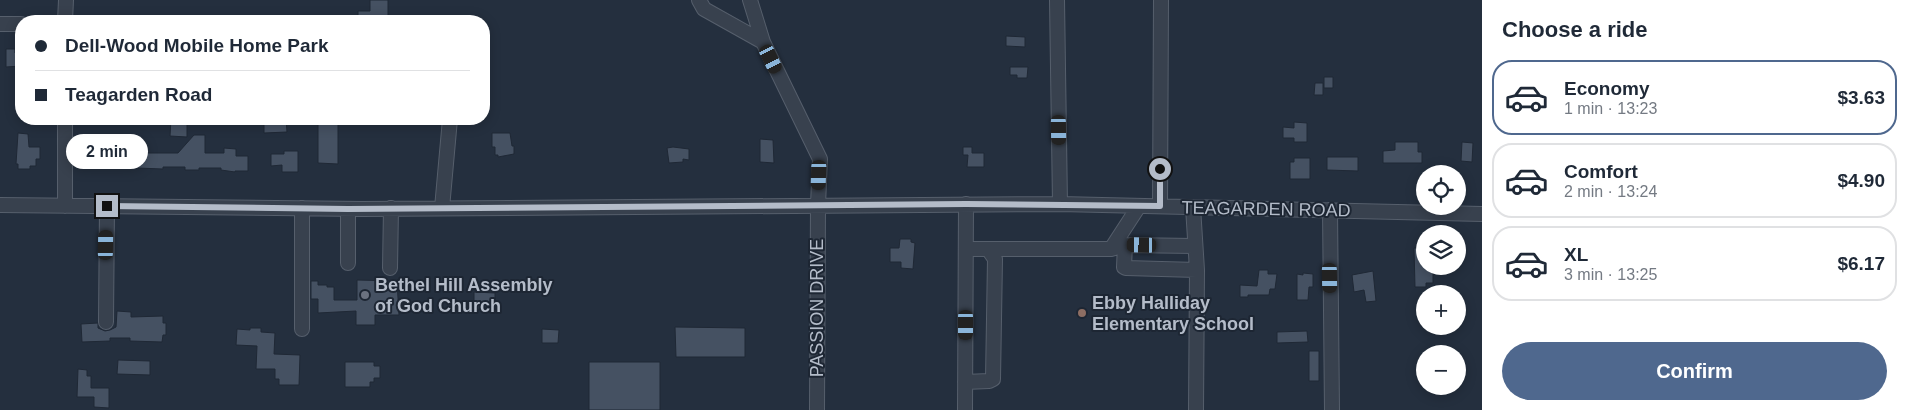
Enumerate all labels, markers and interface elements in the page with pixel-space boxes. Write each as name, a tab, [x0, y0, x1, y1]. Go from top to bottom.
text: Choose a ride	[1502, 17, 1647, 42]
text: Dell-Wood Mobile Home Park	[65, 35, 329, 56]
car	[757, 42, 784, 76]
icon: car	[1504, 75, 1549, 120]
text: Economy	[1564, 78, 1650, 99]
text: Teagarden Road	[65, 84, 212, 105]
text: $3.63	[1837, 87, 1885, 108]
text: 1 min · 13:23	[1564, 100, 1657, 117]
car	[1051, 115, 1066, 145]
callout: 2 min	[66, 134, 148, 168]
text: 2 min	[86, 143, 128, 160]
route start	[1149, 158, 1171, 180]
icon: car	[1504, 158, 1549, 203]
car	[810, 160, 827, 190]
text: Comfort	[1564, 161, 1638, 182]
map controls	[1416, 165, 1466, 395]
button: locate	[1416, 165, 1466, 215]
text: $4.90	[1837, 170, 1885, 191]
text: 2 min · 13:24	[1564, 183, 1657, 200]
route end	[96, 195, 118, 217]
street label: TEAGARDEN ROAD	[1181, 198, 1351, 220]
button: layers	[1416, 225, 1466, 275]
car	[98, 230, 113, 260]
car	[1126, 237, 1157, 253]
street label: PASSION DRIVE	[807, 239, 827, 377]
icon: car	[1504, 241, 1549, 286]
text: XL	[1564, 244, 1588, 265]
text: $6.17	[1837, 253, 1885, 274]
car	[1322, 263, 1337, 293]
text: 3 min · 13:25	[1564, 266, 1657, 283]
place label: Bethel Hill Assembly of God Church	[375, 275, 552, 316]
button: +	[1416, 285, 1466, 335]
marker: Bethel Hill Assembly of God Church	[359, 289, 371, 301]
place label: Ebby Halliday Elementary School	[1092, 293, 1254, 334]
marker: Ebby Halliday Elementary School	[1076, 307, 1088, 319]
car	[958, 310, 973, 340]
button: Confirm	[1502, 342, 1887, 400]
button: −	[1416, 345, 1466, 395]

